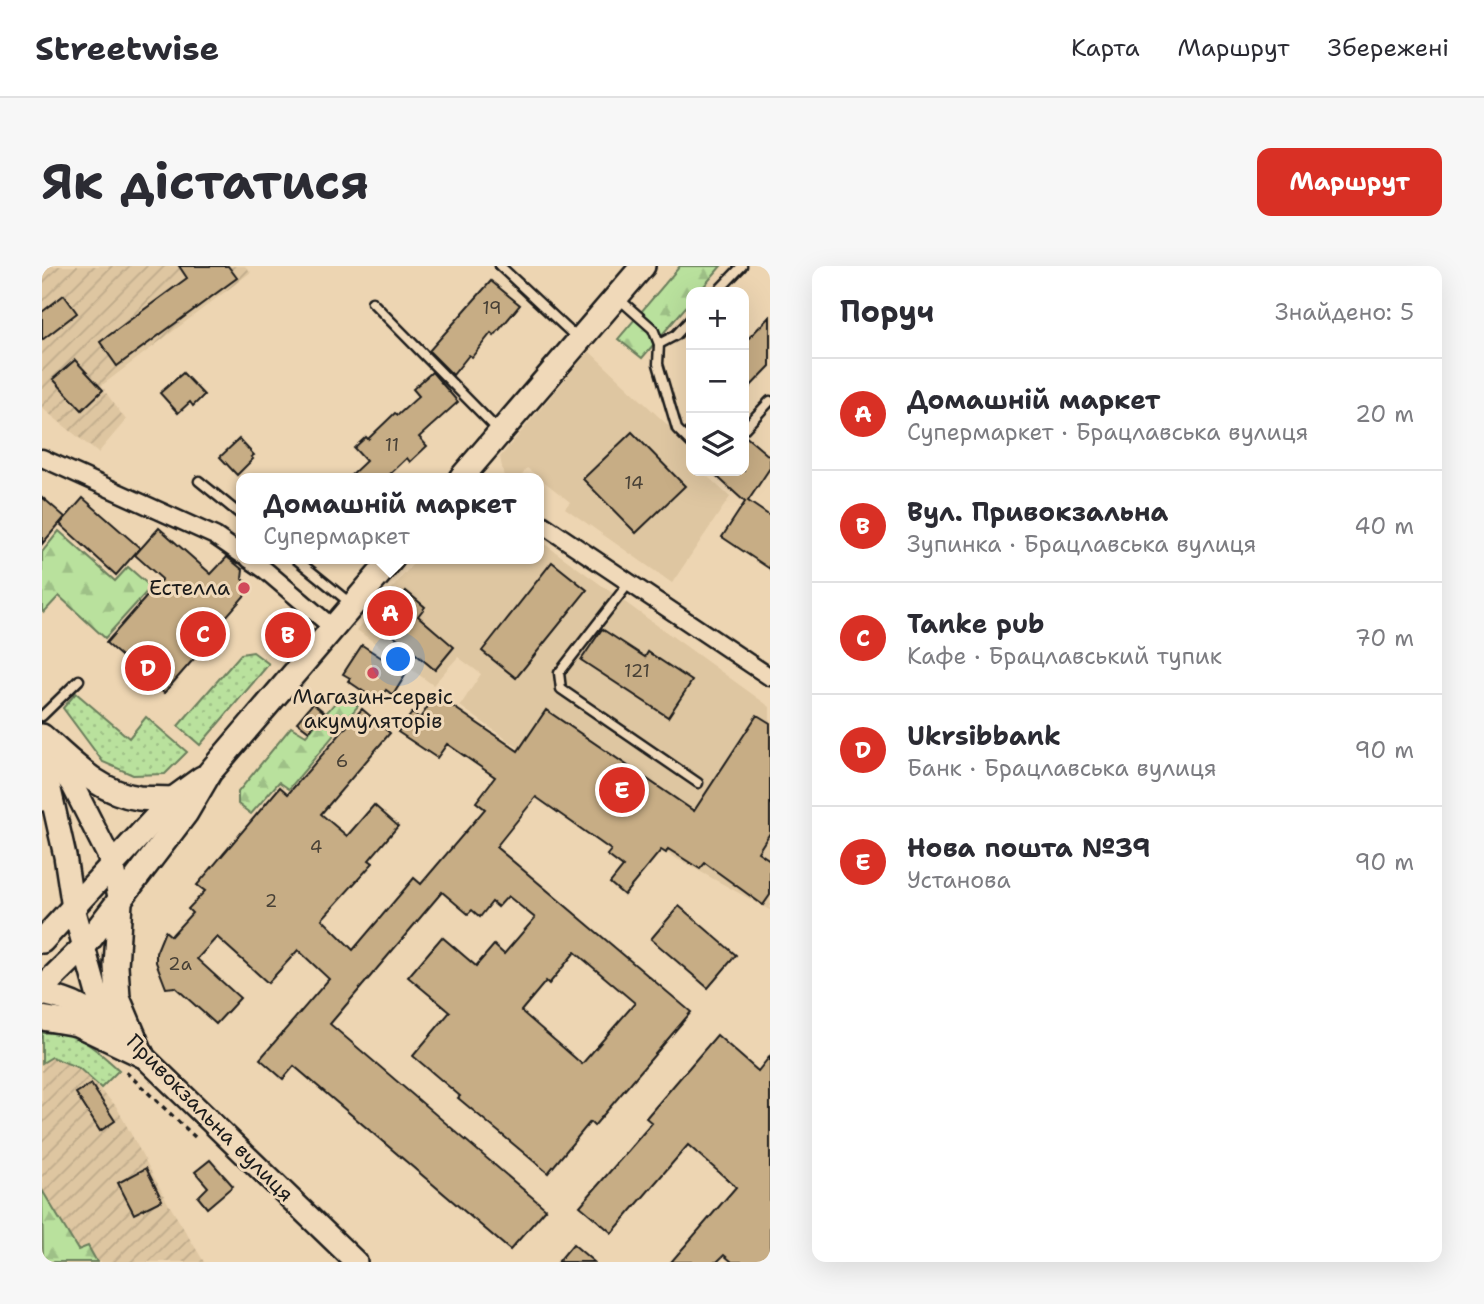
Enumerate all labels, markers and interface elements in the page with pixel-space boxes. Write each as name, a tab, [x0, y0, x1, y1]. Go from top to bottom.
text: Streetwise	[35, 26, 219, 71]
text: Карта	[1071, 32, 1140, 64]
text: Маршрут	[1178, 32, 1290, 64]
text: Збережені	[1328, 32, 1449, 64]
button: Маршрут	[1257, 148, 1442, 216]
text: Як дістатися	[42, 149, 369, 215]
map controls	[686, 287, 749, 476]
button: +	[686, 287, 749, 350]
text: Поруч	[840, 291, 934, 332]
house number: 19	[482, 296, 502, 320]
text: Знайдено: 5	[1275, 297, 1414, 327]
button: −	[686, 350, 749, 413]
text: Домашній маркет	[907, 382, 1160, 417]
text: A	[854, 399, 872, 429]
text: 20 m	[1355, 399, 1414, 429]
button: layers	[686, 413, 749, 476]
text: Супермаркет · Брацлавська вулиця	[907, 417, 1308, 447]
house number: 11	[385, 433, 399, 457]
house number: 14	[624, 471, 644, 495]
popup	[236, 473, 544, 564]
text: Домашній маркет	[263, 486, 517, 521]
text: Вул. Привокзальна	[907, 494, 1168, 529]
text: B	[856, 511, 870, 541]
text: 40 m	[1354, 511, 1414, 541]
text: Супермаркет	[263, 521, 410, 551]
text: Зупинка · Брацлавська вулиця	[907, 529, 1256, 559]
place label: Естелла	[149, 574, 230, 602]
marker: Естелла	[236, 580, 252, 596]
pin: A	[367, 587, 413, 639]
text: Tanke pub	[907, 606, 1045, 641]
pin: C	[180, 608, 226, 660]
pin: B	[265, 609, 311, 661]
text: C	[856, 623, 870, 653]
text: 70 m	[1355, 623, 1414, 653]
text: Кафе · Брацлавський тупик	[907, 641, 1222, 671]
pin: D	[125, 642, 171, 694]
your location	[381, 642, 415, 676]
house number: 121	[624, 659, 650, 683]
marker: Магазин-сервіс акумуляторів	[365, 665, 381, 681]
place label: Магазин-сервіс акумуляторів	[293, 683, 453, 735]
text: Ukrsibbank	[907, 718, 1061, 753]
text: D	[855, 735, 871, 765]
text: 90 m	[1354, 735, 1414, 765]
house number: 6	[336, 749, 348, 773]
text: Банк · Брацлавська вулиця	[907, 753, 1217, 783]
pin: E	[599, 764, 645, 816]
text: Нова пошта №39	[907, 830, 1151, 865]
house number: 4	[310, 835, 322, 859]
text: E	[855, 847, 871, 877]
text: 90 m	[1354, 847, 1414, 877]
text: Установа	[907, 865, 1011, 895]
house number: 2	[265, 889, 277, 913]
house number: 2а	[168, 952, 192, 976]
street label: Привокзальна вулиця	[120, 1028, 300, 1208]

